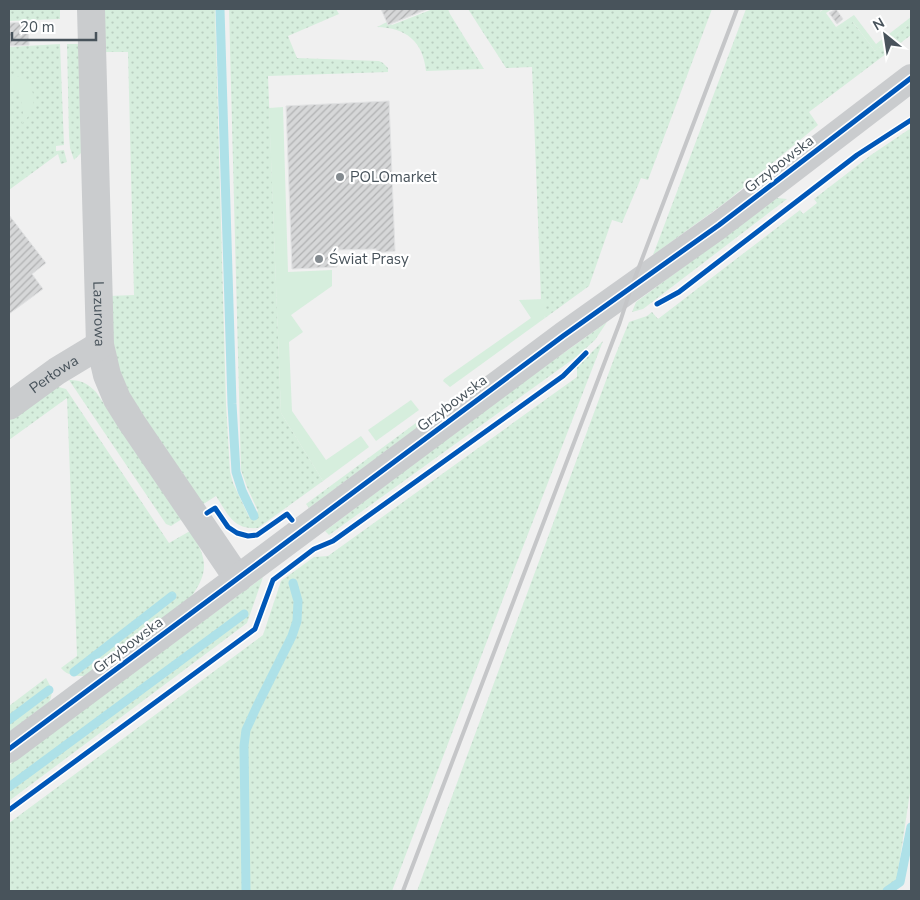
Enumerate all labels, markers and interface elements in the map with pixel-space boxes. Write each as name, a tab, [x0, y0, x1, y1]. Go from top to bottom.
scale bar	[12, 10, 96, 42]
north arrow	[860, 10, 910, 60]
text: N	[869, 13, 888, 35]
text: 20 m	[20, 17, 55, 37]
street label: Grzybowska	[740, 131, 818, 197]
place label: POLOmarket	[350, 167, 437, 187]
marker: POLOmarket	[334, 171, 346, 183]
place label: Świat Prasy	[329, 248, 409, 269]
marker: Świat Prasy	[313, 253, 325, 265]
street label: Lazurowa	[88, 281, 110, 347]
street label: Perłowa	[25, 350, 82, 398]
street label: Grzybowska	[413, 370, 491, 436]
street label: Grzybowska	[89, 612, 167, 678]

